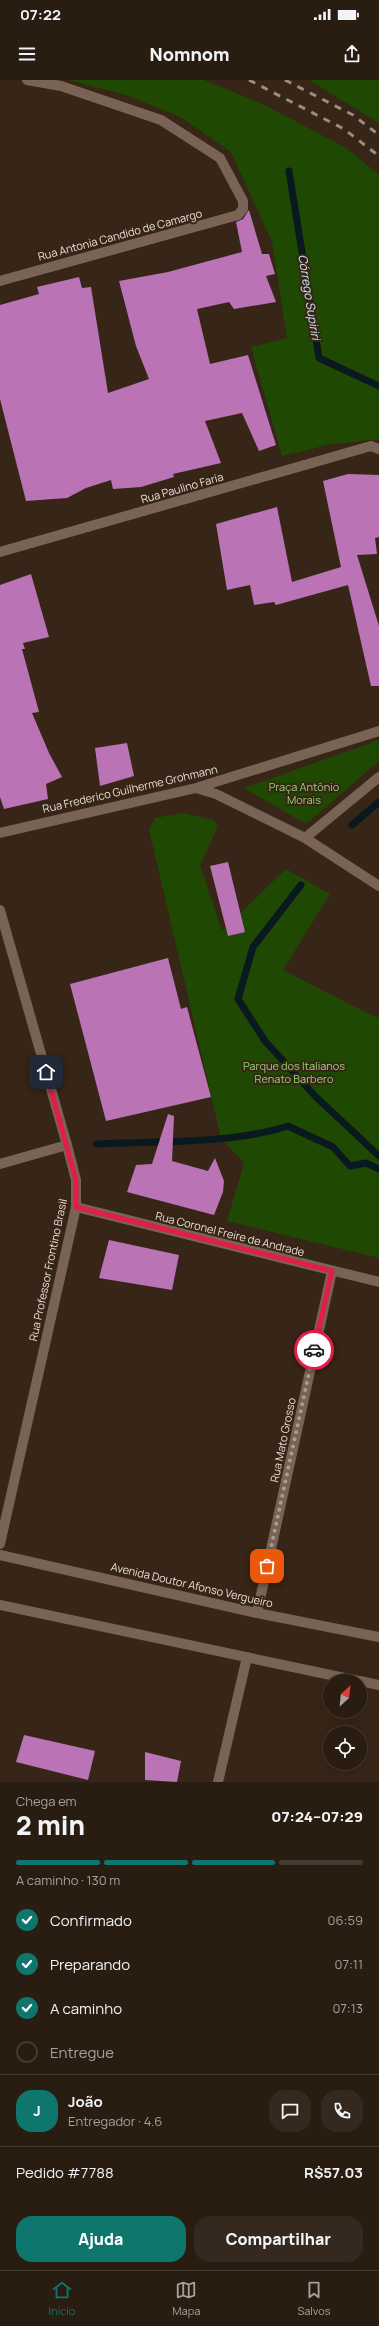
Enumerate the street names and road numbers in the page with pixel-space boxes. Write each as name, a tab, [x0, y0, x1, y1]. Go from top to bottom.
street label: Rua Antonia Candido de Camargo	[36, 205, 204, 264]
street label: Rua Paulino Faria	[139, 469, 225, 506]
street label: Rua Frederico Guilherme Grohmann	[41, 761, 219, 816]
street label: Rua Professor Frontino Brasil	[25, 1197, 70, 1342]
street label: Rua Coronel Freire de Andrade	[154, 1208, 307, 1259]
street label: Rua Mato Grosso	[266, 1396, 299, 1484]
street label: Avenida Doutor Afonso Vergueiro	[110, 1559, 275, 1611]

